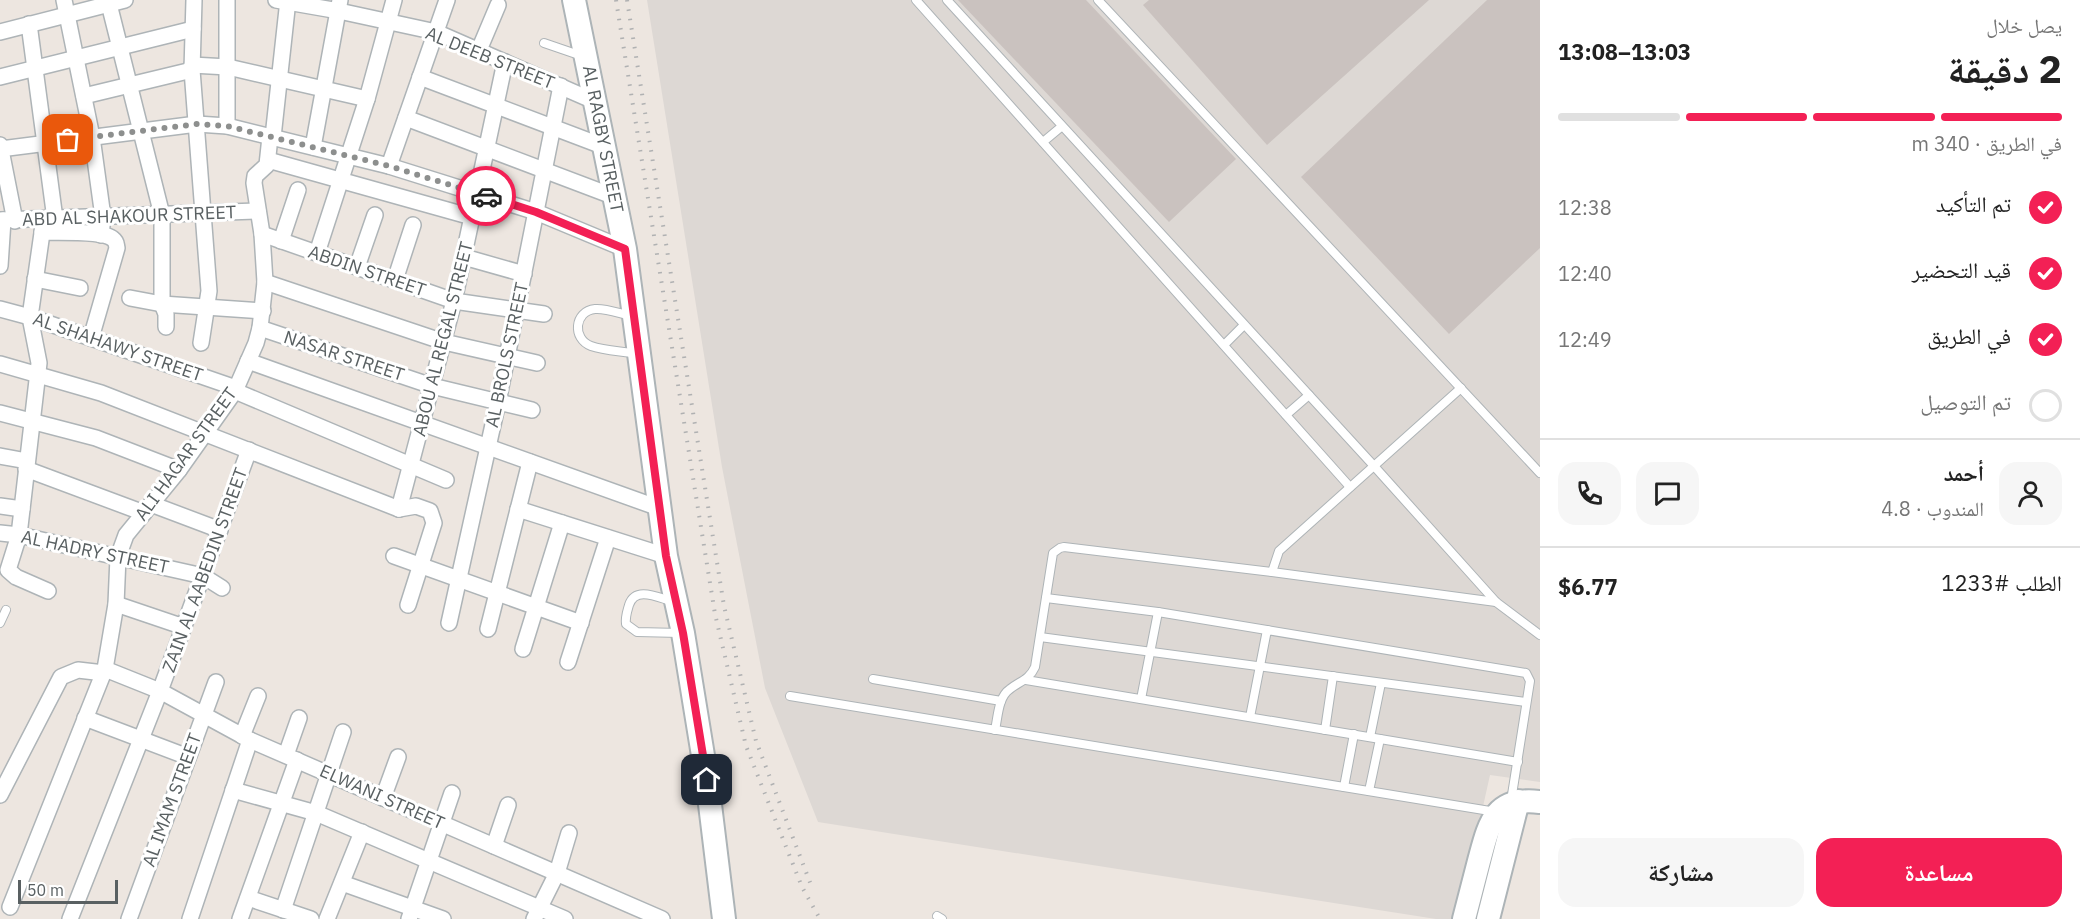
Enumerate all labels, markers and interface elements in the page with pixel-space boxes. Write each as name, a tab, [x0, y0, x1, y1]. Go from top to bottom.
text: يصل خلال	[1986, 12, 2062, 39]
street label: AL DEEB STREET	[422, 21, 558, 94]
text: 13:03–13:08	[1558, 37, 1691, 66]
text: 2 دقيقة	[1947, 43, 2062, 94]
street label: AL RAGBY STREET	[578, 63, 629, 215]
pin	[42, 114, 93, 165]
icon: bag	[51, 123, 84, 156]
text: في الطريق · 340 m	[1912, 130, 2062, 157]
courier	[456, 166, 516, 226]
icon: car	[470, 180, 503, 213]
text: تم التأكيد	[1936, 189, 2011, 218]
icon: check	[2029, 191, 2062, 224]
text: 12:38	[1558, 194, 1612, 221]
street label: ABD AL SHAKOUR STREET	[22, 200, 236, 231]
street label: ABOU AL REGAL STREET	[407, 239, 478, 439]
street label: ABDIN STREET	[305, 240, 429, 301]
text: قيد التحضير	[1912, 255, 2011, 284]
icon: check	[2029, 257, 2062, 290]
text: 12:40	[1558, 260, 1612, 287]
street label: AL BROLS STREET	[480, 280, 533, 430]
street label: AL SHAHAWY STREET	[30, 307, 206, 386]
text: في الطريق	[1927, 321, 2011, 350]
icon: check	[2029, 323, 2062, 356]
street label: NASAR STREET	[281, 325, 407, 386]
text: 12:49	[1558, 326, 1612, 353]
street label: ALI HAGAR STREET	[130, 383, 242, 525]
text: تم التوصيل	[1920, 387, 2011, 416]
text: أحمد	[1944, 458, 1984, 487]
button: phone	[1558, 462, 1621, 525]
button: chat	[1636, 462, 1699, 525]
button: person	[1999, 462, 2062, 525]
street label: ZAIN AL AABEDIN STREET	[157, 464, 252, 675]
text: المندوب · 4.8	[1881, 495, 1984, 522]
street label: AL HADRY STREET	[19, 525, 171, 578]
text: الطلب #1233	[1941, 568, 2062, 597]
text: $6.77	[1558, 572, 1618, 601]
street label: AL IMAM STREET	[137, 730, 206, 870]
pin	[681, 754, 732, 805]
street label: ELWANI STREET	[316, 759, 448, 834]
icon: home	[690, 763, 723, 796]
button: مشاركة	[1558, 838, 1804, 907]
button: مساعدة	[1816, 838, 2062, 907]
scale bar	[18, 877, 118, 904]
text: 50 m	[27, 880, 64, 900]

